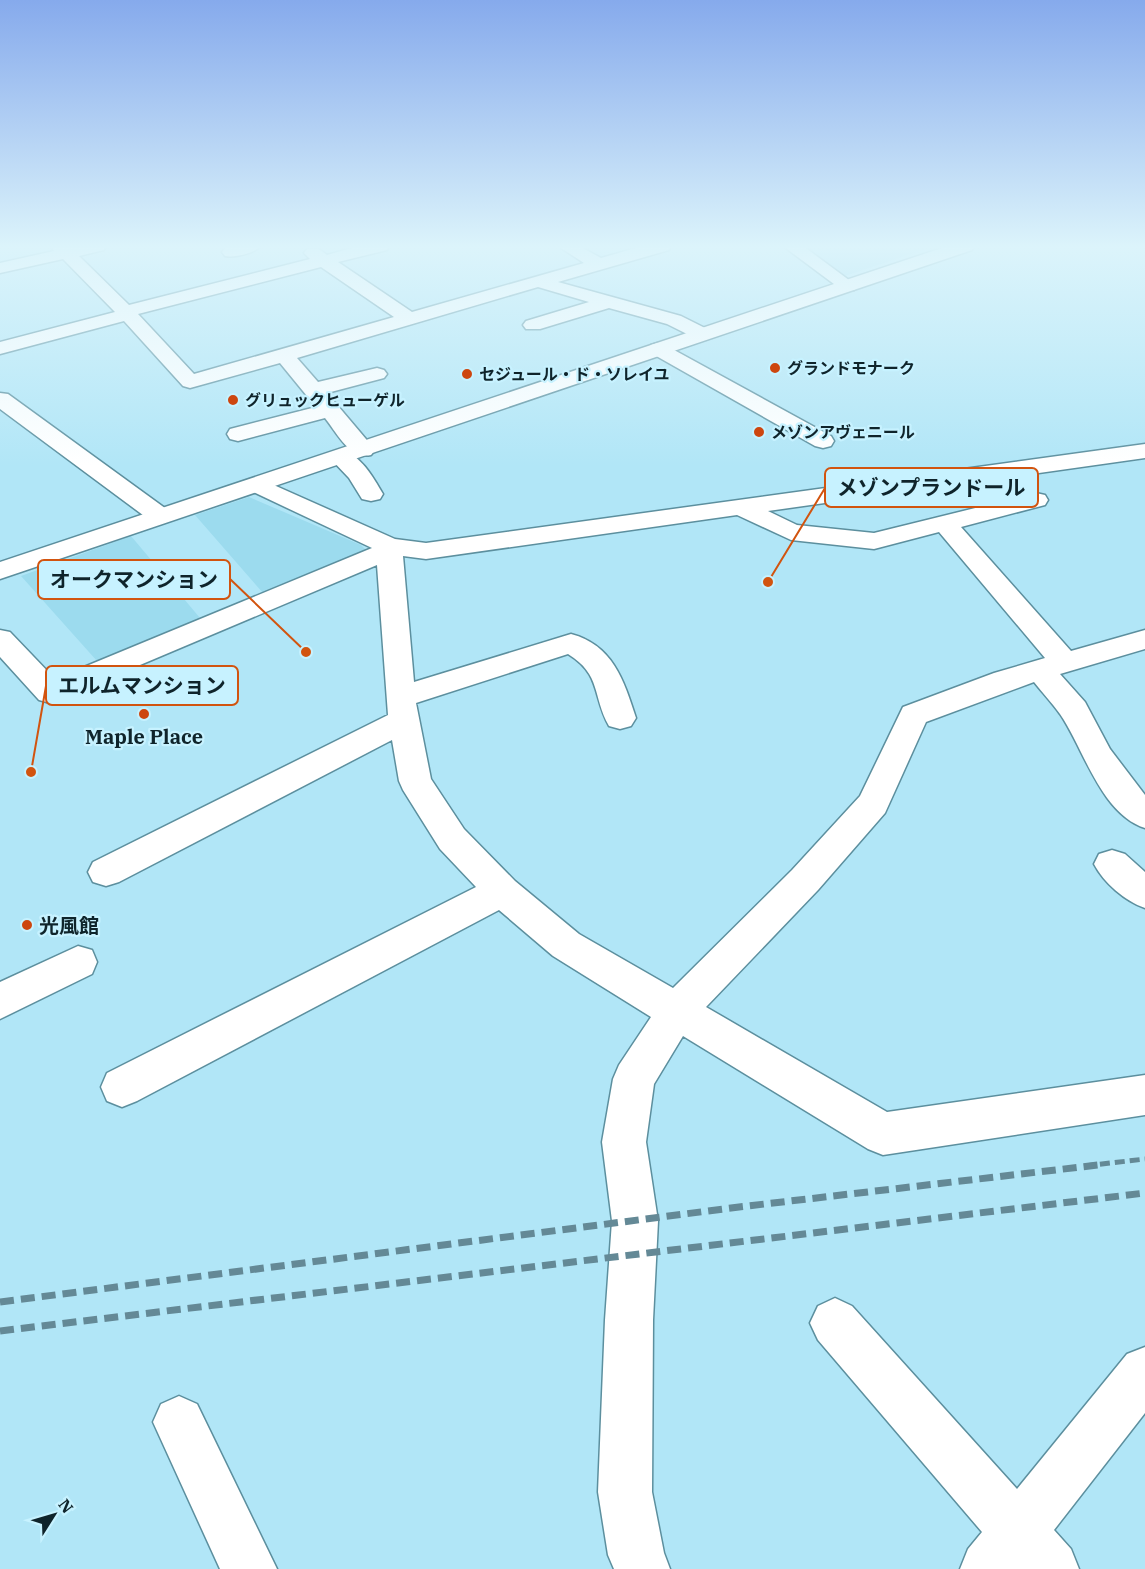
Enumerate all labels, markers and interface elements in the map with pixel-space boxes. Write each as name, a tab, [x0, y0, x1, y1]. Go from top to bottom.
place label: グランドモナーク	[787, 358, 915, 378]
marker: グランドモナーク	[768, 361, 782, 375]
place label: セジュール・ド・ソレイユ	[479, 364, 670, 384]
marker: セジュール・ド・ソレイユ	[460, 367, 474, 381]
place label: グリュックヒューゲル	[245, 390, 405, 410]
marker: グリュックヒューゲル	[226, 393, 240, 407]
place label: メゾンアヴェニール	[771, 422, 915, 442]
marker: メゾンアヴェニール	[752, 425, 766, 439]
callout: メゾンプランドール	[825, 468, 1038, 507]
text: メゾンプランドール	[837, 473, 1025, 501]
callout: オークマンション	[38, 560, 230, 599]
text: オークマンション	[50, 565, 218, 593]
callout: エルムマンション	[46, 666, 238, 705]
text: エルムマンション	[58, 671, 226, 699]
marker: Maple Place	[137, 707, 151, 721]
place label: Maple Place	[85, 723, 203, 750]
place label: 光風館	[39, 912, 99, 939]
marker: 光風館	[20, 918, 34, 932]
north arrow	[24, 1485, 84, 1545]
text: N	[54, 1495, 78, 1517]

